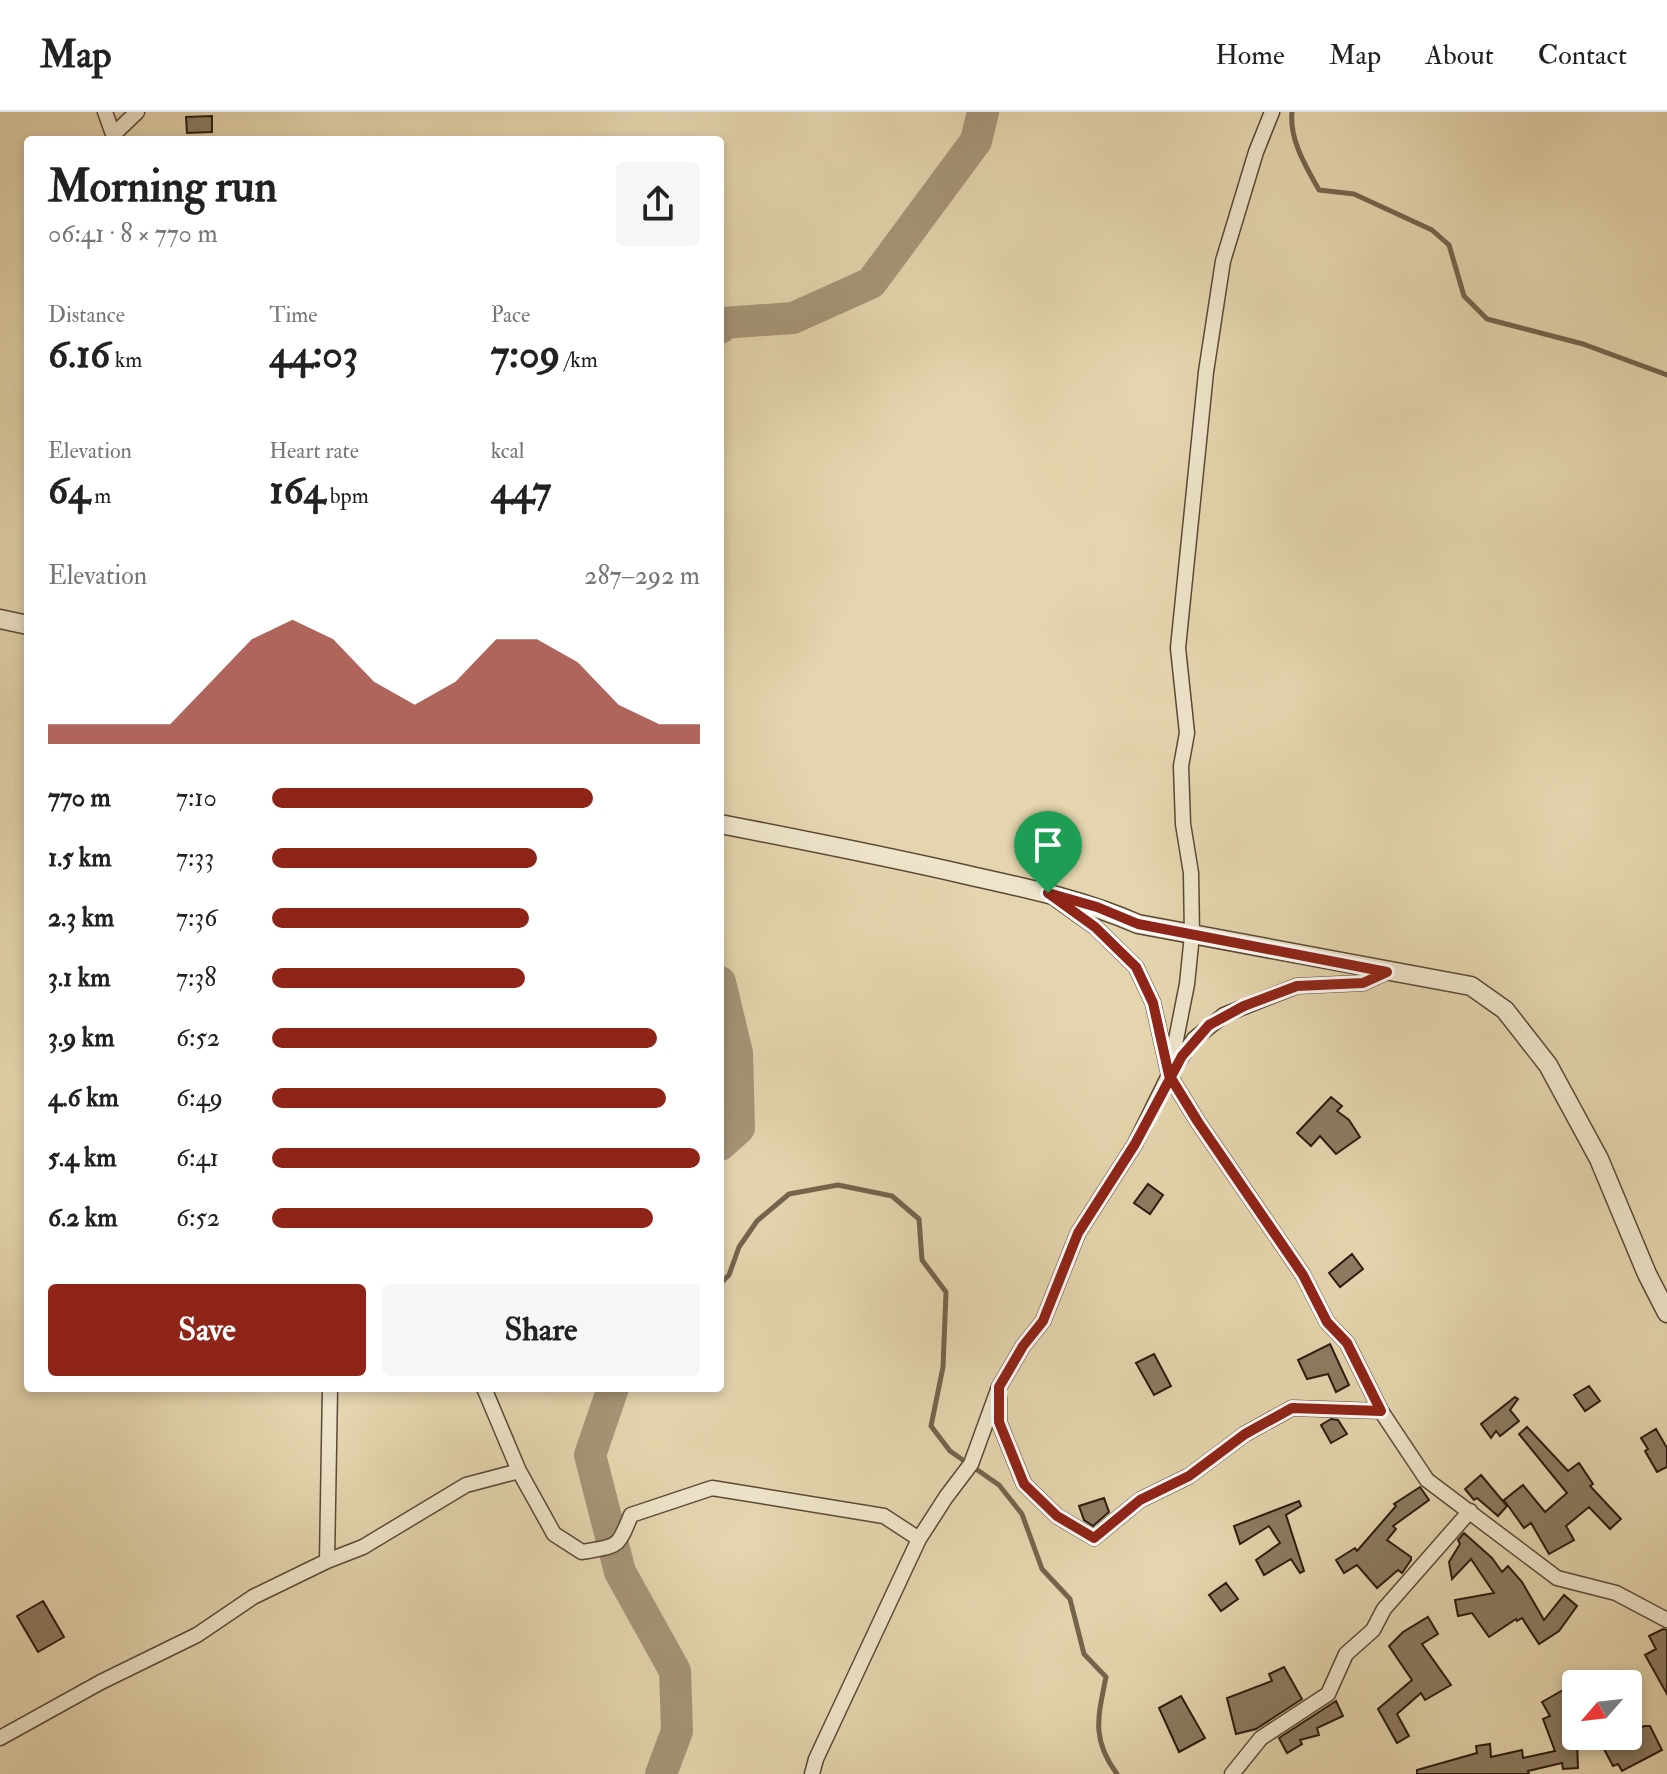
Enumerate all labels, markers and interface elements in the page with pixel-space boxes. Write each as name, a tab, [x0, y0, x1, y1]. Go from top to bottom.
text: Map	[40, 31, 111, 79]
text: Home	[1215, 38, 1285, 73]
text: Map	[1329, 38, 1381, 73]
text: About	[1425, 38, 1494, 73]
text: Contact	[1538, 38, 1627, 73]
text: Morning run	[48, 160, 277, 215]
button: share	[616, 162, 700, 246]
text: 06:41 · 8 × 770 m	[48, 218, 218, 250]
text: Distance	[48, 301, 125, 329]
text: Time	[269, 301, 317, 329]
text: Pace	[491, 301, 530, 329]
text: 6.16	[48, 329, 110, 380]
text: 44:03	[269, 329, 358, 380]
text: 7:09	[491, 329, 560, 380]
text: km	[110, 346, 142, 374]
text: /km	[560, 346, 598, 374]
text: Elevation	[48, 437, 132, 465]
text: Heart rate	[269, 437, 359, 465]
text: kcal	[491, 437, 524, 465]
text: 64	[48, 465, 90, 516]
text: 164	[269, 465, 325, 516]
text: 447	[491, 465, 551, 516]
text: m	[90, 482, 111, 510]
text: bpm	[325, 482, 369, 510]
text: Elevation	[48, 560, 147, 592]
text: 287–292 m	[584, 560, 700, 592]
text: 770 m	[48, 782, 111, 814]
text: 7:10	[176, 782, 217, 814]
pin	[1014, 811, 1082, 893]
icon: arrive	[1026, 823, 1070, 867]
text: 1.5 km	[48, 842, 111, 874]
text: 7:33	[176, 842, 214, 874]
text: 2.3 km	[48, 902, 114, 934]
text: 7:36	[176, 902, 217, 934]
text: 3.1 km	[48, 962, 110, 994]
text: 7:38	[176, 962, 217, 994]
text: 3.9 km	[48, 1022, 114, 1054]
text: 6:52	[176, 1022, 220, 1054]
text: 4.6 km	[48, 1082, 119, 1114]
text: 6:49	[176, 1082, 223, 1114]
text: 5.4 km	[48, 1142, 116, 1174]
text: 6:41	[176, 1142, 219, 1174]
text: 6.2 km	[48, 1202, 117, 1234]
text: 6:52	[176, 1202, 220, 1234]
button: Save	[48, 1284, 366, 1376]
button: Share	[382, 1284, 700, 1376]
north arrow	[1562, 1670, 1642, 1750]
map controls	[1562, 1670, 1642, 1750]

